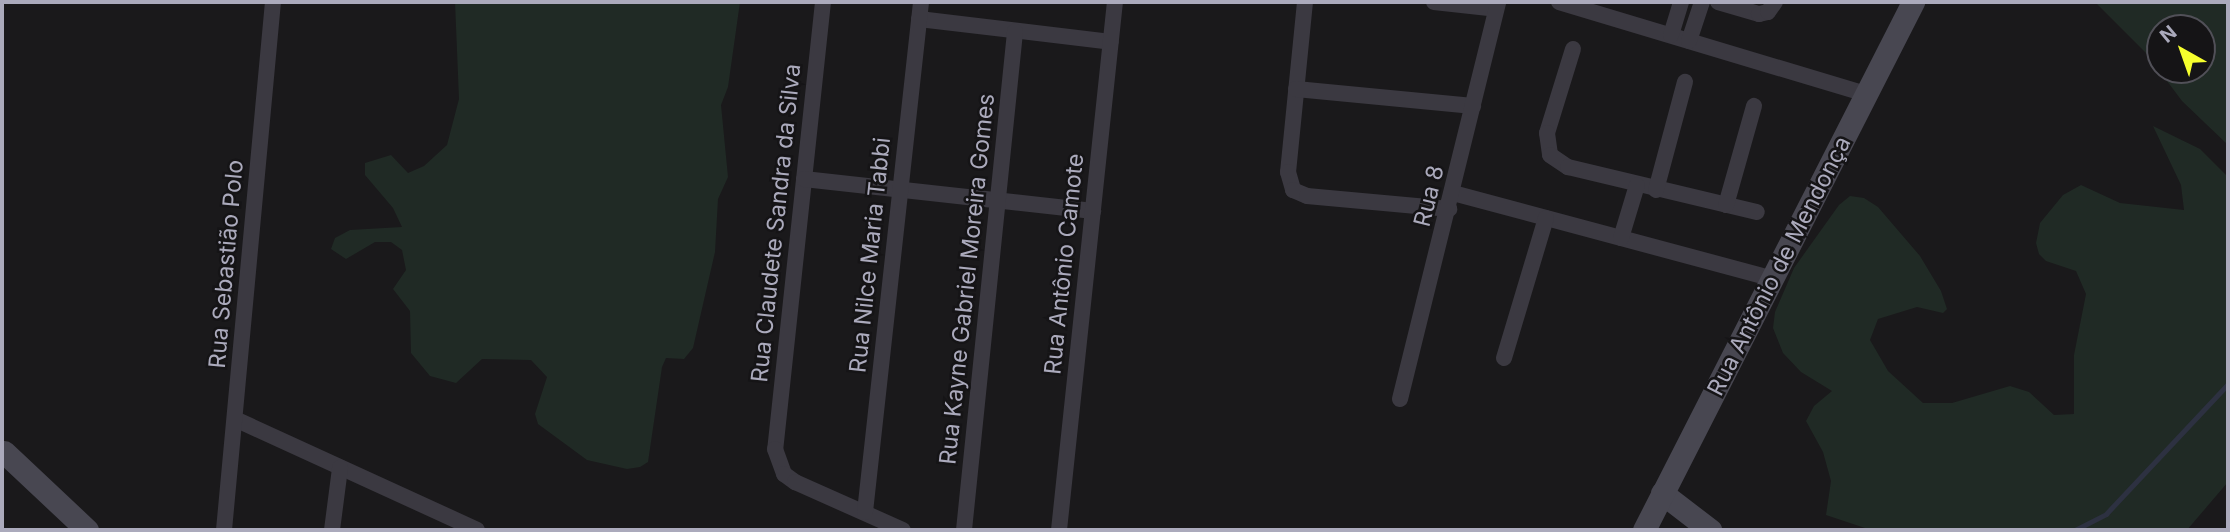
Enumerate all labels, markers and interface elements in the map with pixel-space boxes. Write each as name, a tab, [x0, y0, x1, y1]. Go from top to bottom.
north arrow	[2146, 14, 2216, 84]
text: N	[2156, 21, 2181, 48]
street label: Rua Claudete Sandra da Silva	[746, 62, 806, 384]
street label: Rua Kayne Gabriel Moreira Gomes	[934, 92, 1000, 466]
street label: Rua Antônio de Mendonça	[1702, 132, 1856, 400]
street label: Rua Nilce Maria Tabbi	[844, 136, 896, 374]
street label: Rua Antônio Camote	[1039, 152, 1089, 376]
street label: Rua Sebastião Polo	[203, 159, 249, 369]
street label: Rua 8	[1408, 163, 1450, 229]

